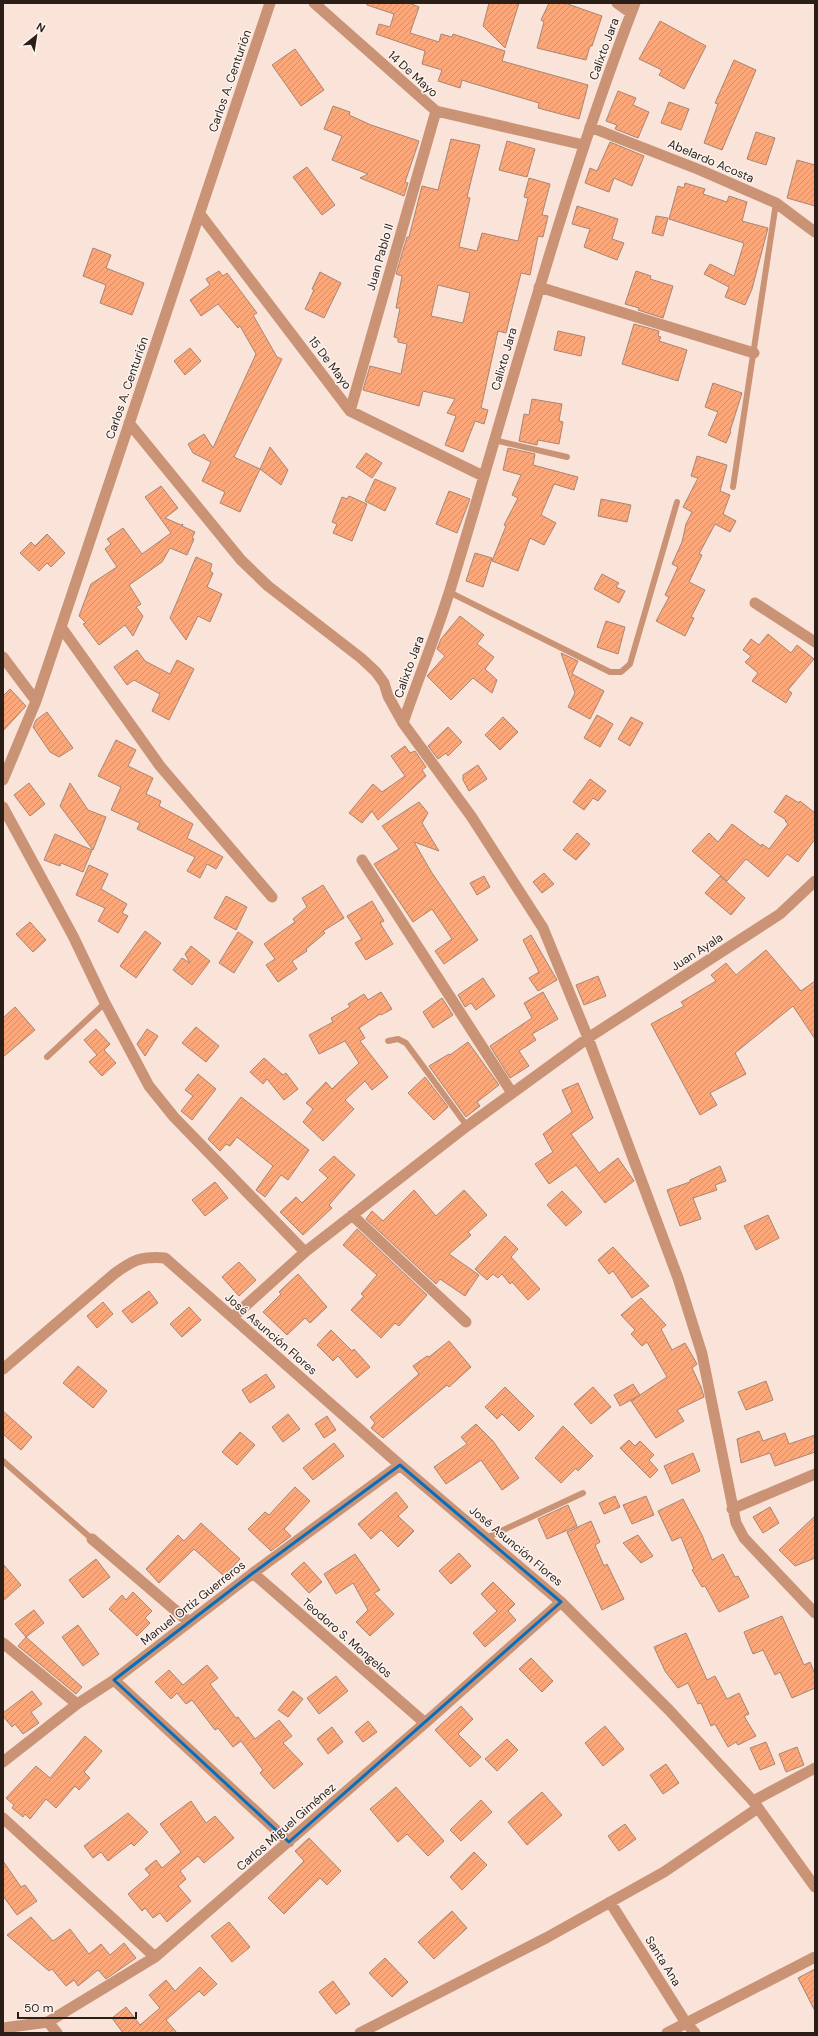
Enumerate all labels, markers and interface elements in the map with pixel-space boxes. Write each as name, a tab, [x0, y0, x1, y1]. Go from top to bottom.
north arrow	[16, 16, 56, 56]
street label: Calixto Jara	[585, 16, 623, 82]
text: N	[34, 19, 48, 35]
street label: Carlos A. Centurión	[205, 28, 255, 134]
street label: 14 De Mayo	[385, 47, 441, 101]
street label: Abelardo Acosta	[665, 136, 757, 186]
street label: Juan Pablo II	[363, 222, 397, 292]
street label: Calixto Jara	[487, 326, 521, 392]
street label: 15 De Mayo	[305, 333, 355, 393]
street label: Carlos A. Centurión	[102, 335, 152, 441]
street label: Calixto Jara	[390, 634, 428, 700]
street label: Juan Ayala	[668, 929, 726, 975]
street label: José Asunción Flores	[222, 1290, 320, 1378]
street label: José Asunción Flores	[466, 1502, 566, 1590]
street label: Manuel Ortiz Guerreros	[137, 1557, 249, 1649]
street label: Teodoro S. Mongelos	[299, 1594, 395, 1682]
street label: Carlos Miguel Giménez	[233, 1779, 339, 1875]
street label: Santa Ana	[641, 1933, 685, 1989]
scale bar	[18, 1994, 136, 2020]
text: 50 m	[24, 2000, 53, 2016]

